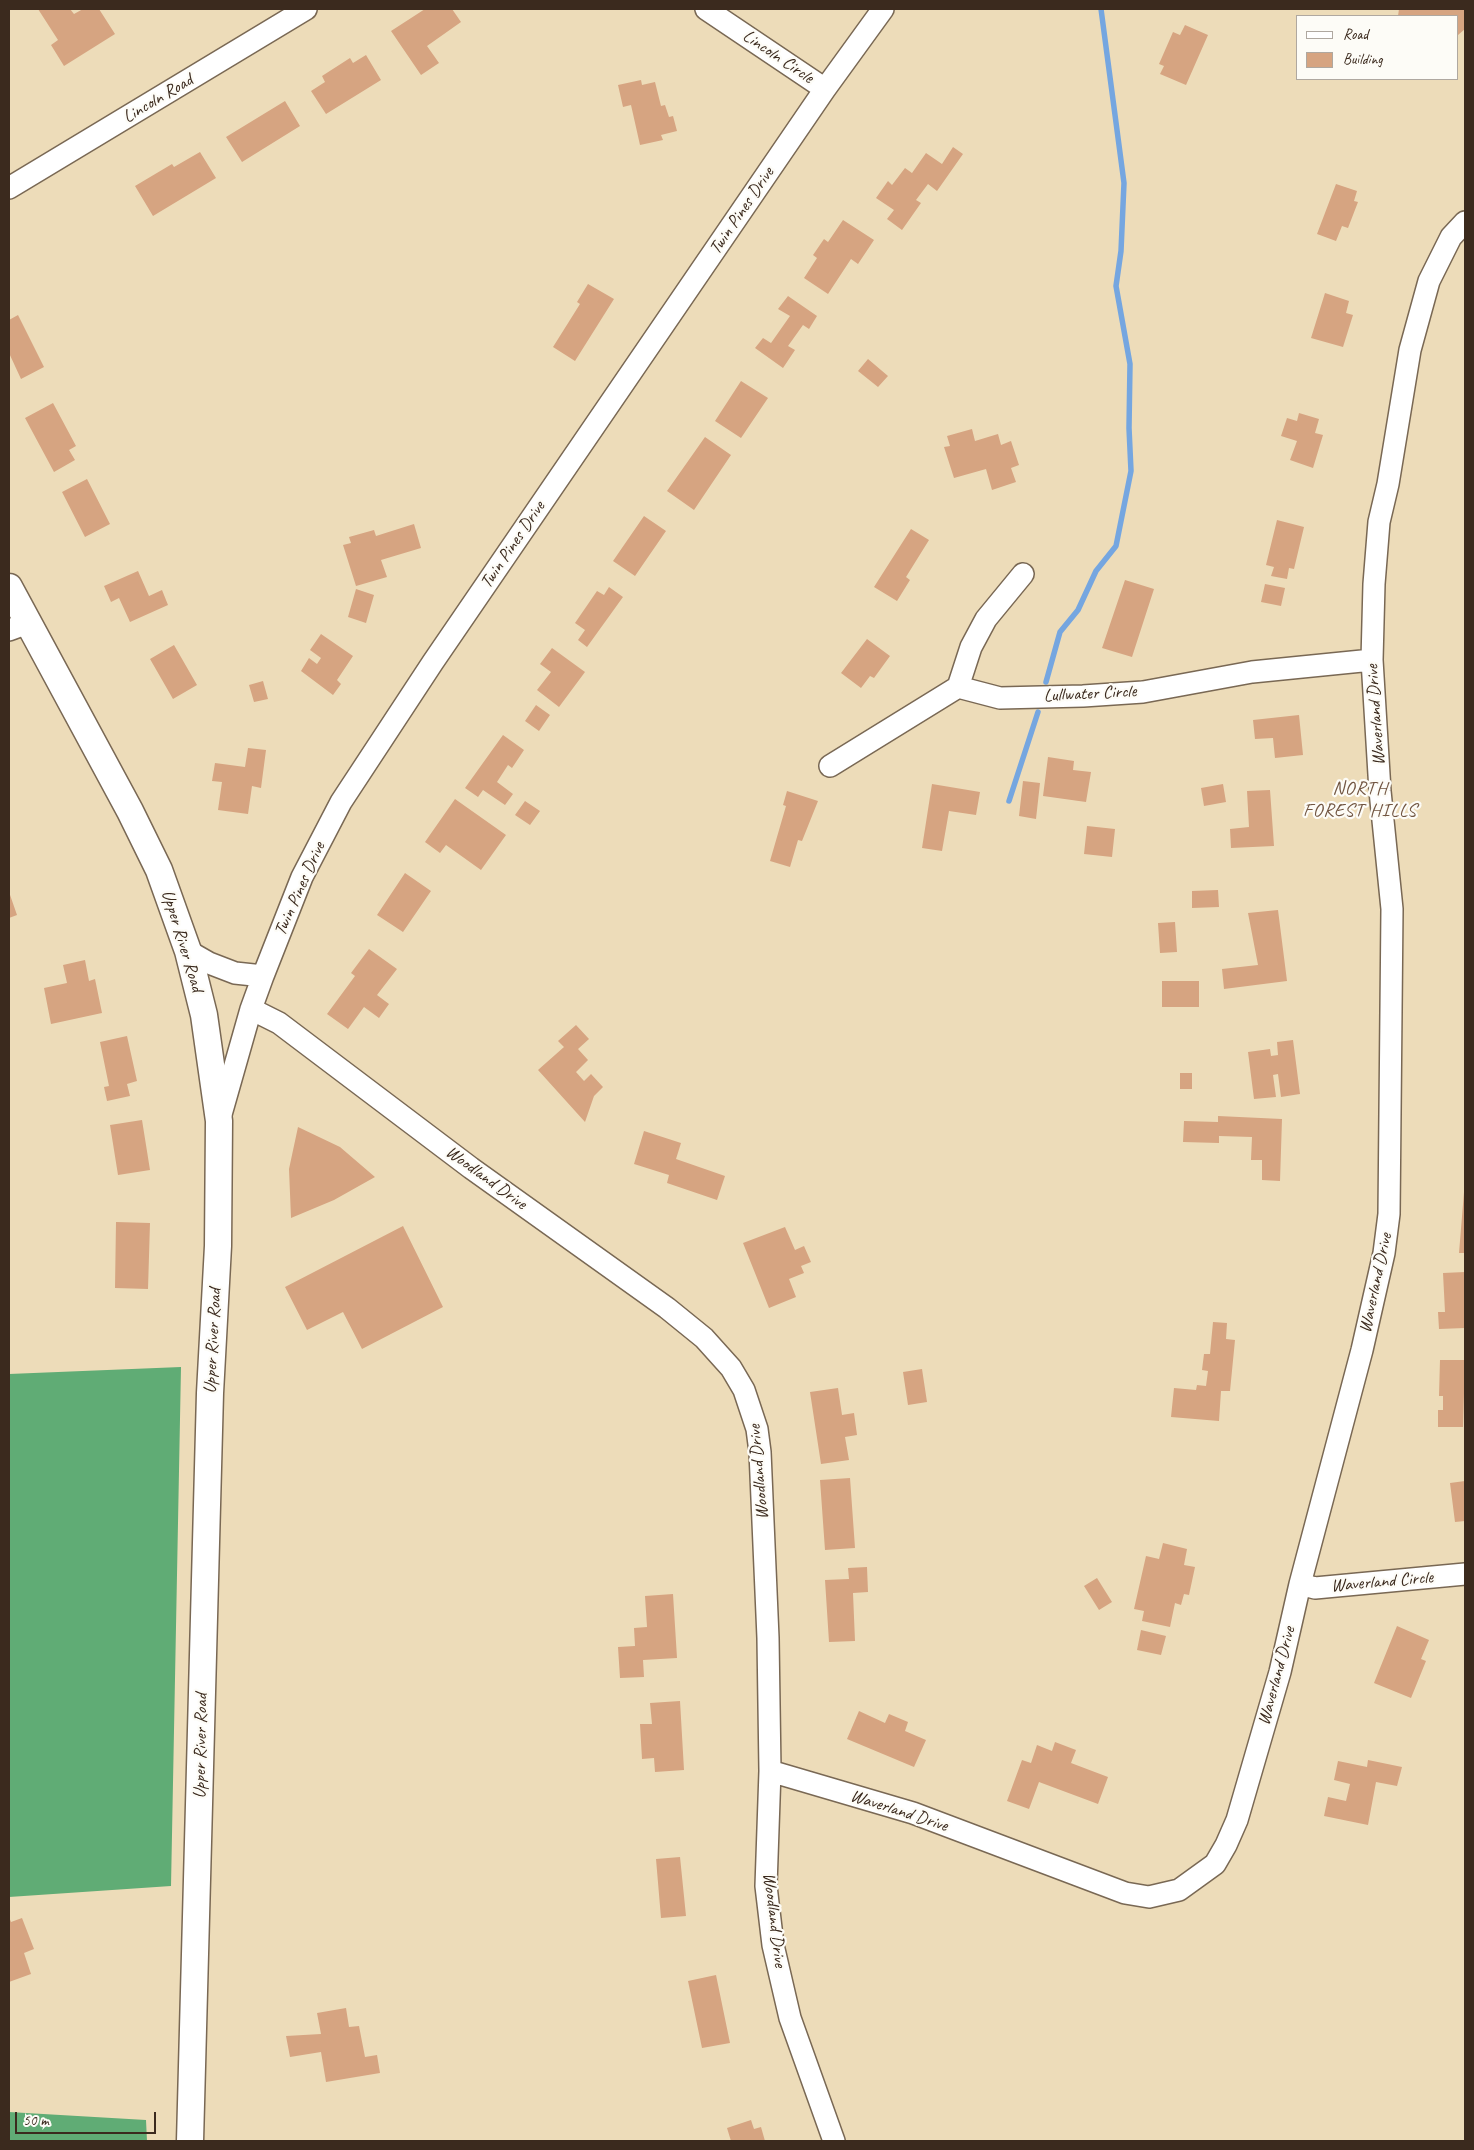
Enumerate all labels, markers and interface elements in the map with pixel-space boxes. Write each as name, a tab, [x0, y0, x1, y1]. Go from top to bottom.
legend	[1296, 15, 1459, 80]
street label: Lincoln Circle	[738, 25, 818, 89]
text: Road	[1343, 25, 1368, 44]
text: Building	[1343, 50, 1382, 69]
street label: Lincoln Road	[119, 70, 197, 128]
street label: Twin Pines Drive	[705, 163, 779, 259]
street label: Twin Pines Drive	[476, 497, 550, 593]
street label: Waverland Drive	[1362, 664, 1390, 766]
street label: Lullwater Circle	[1043, 681, 1137, 707]
district label: NORTH FOREST HILLS	[1302, 778, 1418, 822]
street label: Twin Pines Drive	[270, 839, 330, 939]
street label: Upper River Road	[156, 888, 208, 994]
street label: Woodland Drive	[441, 1141, 531, 1215]
street label: Waverland Drive	[1355, 1231, 1397, 1335]
street label: Upper River Road	[199, 1288, 227, 1394]
street label: Woodland Drive	[744, 1424, 774, 1520]
street label: Waverland Circle	[1330, 1567, 1434, 1597]
street label: Waverland Drive	[1253, 1624, 1301, 1728]
street label: Upper River Road	[189, 1693, 213, 1799]
street label: Waverland Drive	[848, 1785, 950, 1837]
street label: Woodland Drive	[757, 1872, 791, 1968]
scale bar	[18, 2102, 159, 2134]
text: 50 m	[23, 2111, 49, 2130]

